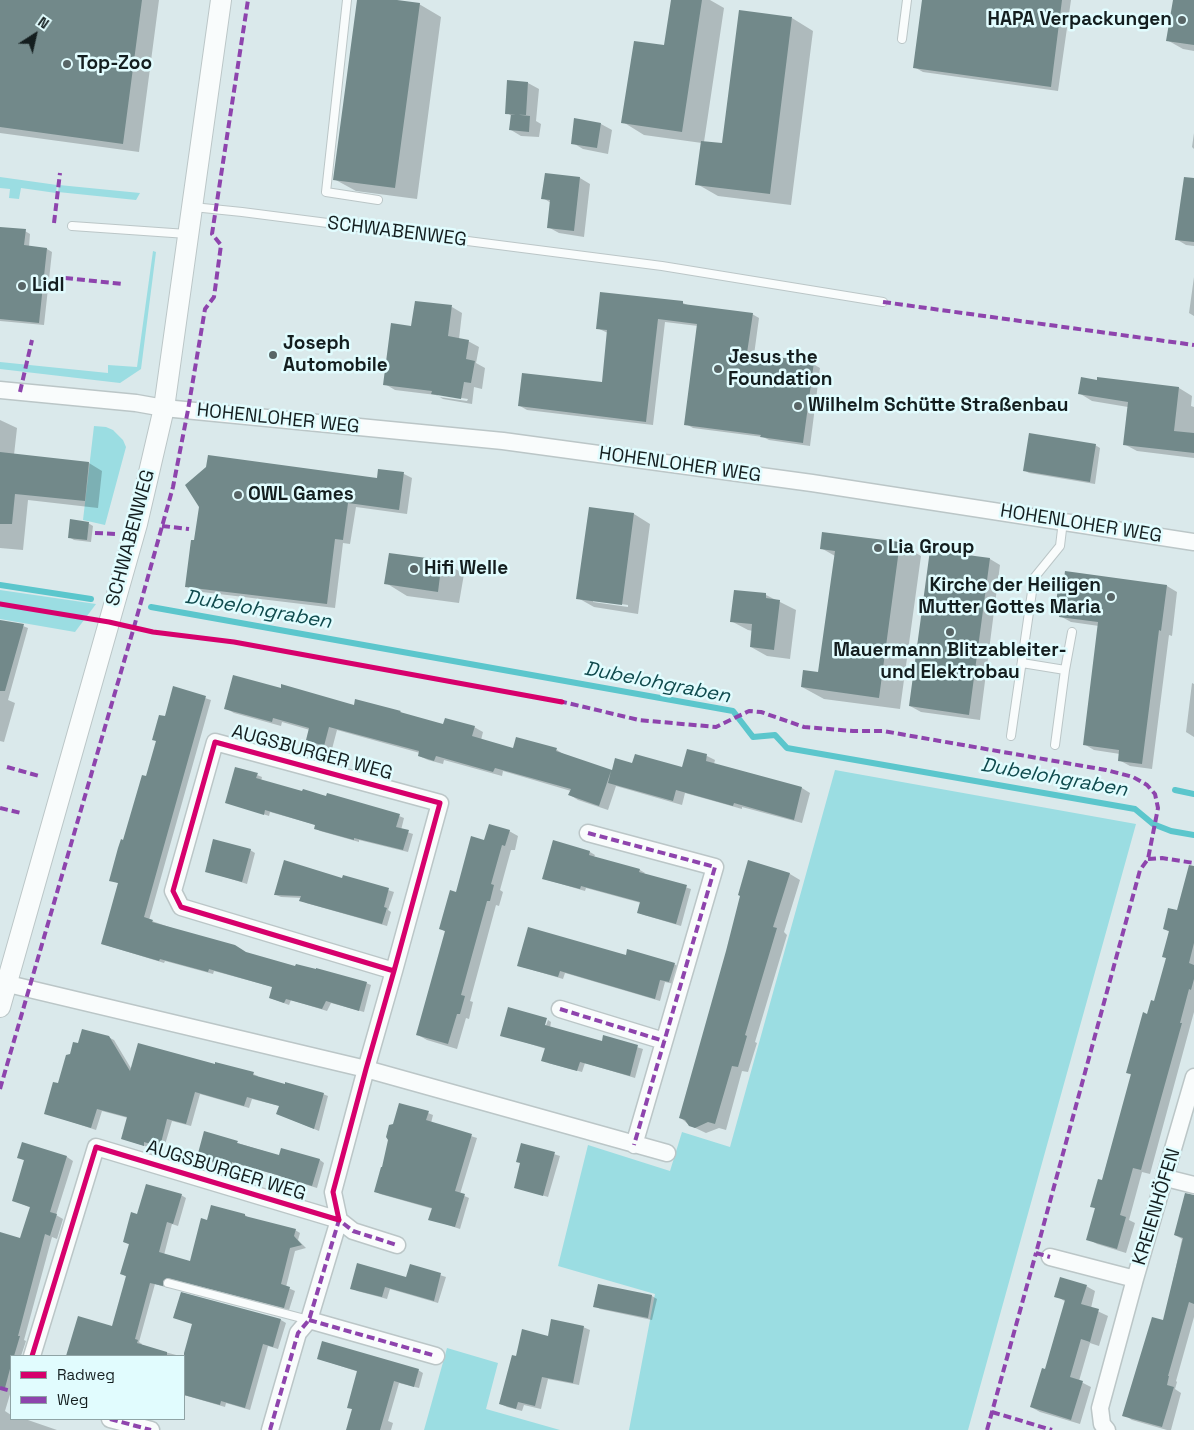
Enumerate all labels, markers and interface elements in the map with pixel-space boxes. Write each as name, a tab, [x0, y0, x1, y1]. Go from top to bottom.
place label: HAPA Verpackungen	[988, 9, 1172, 31]
north arrow	[10, 10, 60, 60]
text: N	[35, 13, 53, 33]
marker: HAPA Verpackungen	[1176, 14, 1188, 26]
place label: Top-Zoo	[77, 53, 152, 75]
marker: Top-Zoo	[61, 58, 73, 70]
street label: SCHWABENWEG	[326, 212, 468, 252]
place label: Lidl	[32, 275, 65, 297]
marker: Lidl	[16, 280, 28, 292]
place label: Joseph Automobile	[283, 333, 388, 377]
place label: Jesus the Foundation	[728, 347, 833, 391]
marker: Joseph Automobile	[267, 349, 279, 361]
marker: Jesus the Foundation	[712, 363, 724, 375]
place label: Wilhelm Schütte Straßenbau	[808, 395, 1069, 417]
street label: HOHENLOHER WEG	[195, 399, 361, 439]
marker: Wilhelm Schütte Straßenbau	[792, 400, 804, 412]
street label: HOHENLOHER WEG	[597, 442, 763, 488]
street label: SCHWABENWEG	[102, 467, 160, 609]
place label: OWL Games	[248, 484, 354, 506]
marker: OWL Games	[232, 489, 244, 501]
street label: HOHENLOHER WEG	[998, 500, 1164, 548]
place label: Lia Group	[888, 537, 974, 559]
marker: Lia Group	[872, 542, 884, 554]
place label: Hifi Welle	[424, 558, 508, 580]
marker: Hifi Welle	[408, 563, 420, 575]
place label: Kirche der Heiligen Mutter Gottes Maria	[918, 575, 1101, 619]
water label: Dubelohgraben	[183, 585, 333, 635]
marker: Kirche der Heiligen Mutter Gottes Maria	[1105, 591, 1117, 603]
marker: Mauermann Blitzableiter- und Elektrobau	[944, 626, 956, 638]
place label: Mauermann Blitzableiter- und Elektrobau	[833, 640, 1067, 684]
water label: Dubelohgraben	[582, 657, 732, 709]
street label: AUGSBURGER WEG	[229, 721, 395, 785]
water label: Dubelohgraben	[979, 753, 1129, 803]
street label: AUGSBURGER WEG	[143, 1136, 309, 1206]
street label: KREIENHÖFEN	[1128, 1146, 1186, 1268]
legend	[10, 1355, 185, 1420]
text: Radweg	[57, 1365, 115, 1384]
text: Weg	[57, 1390, 88, 1409]

